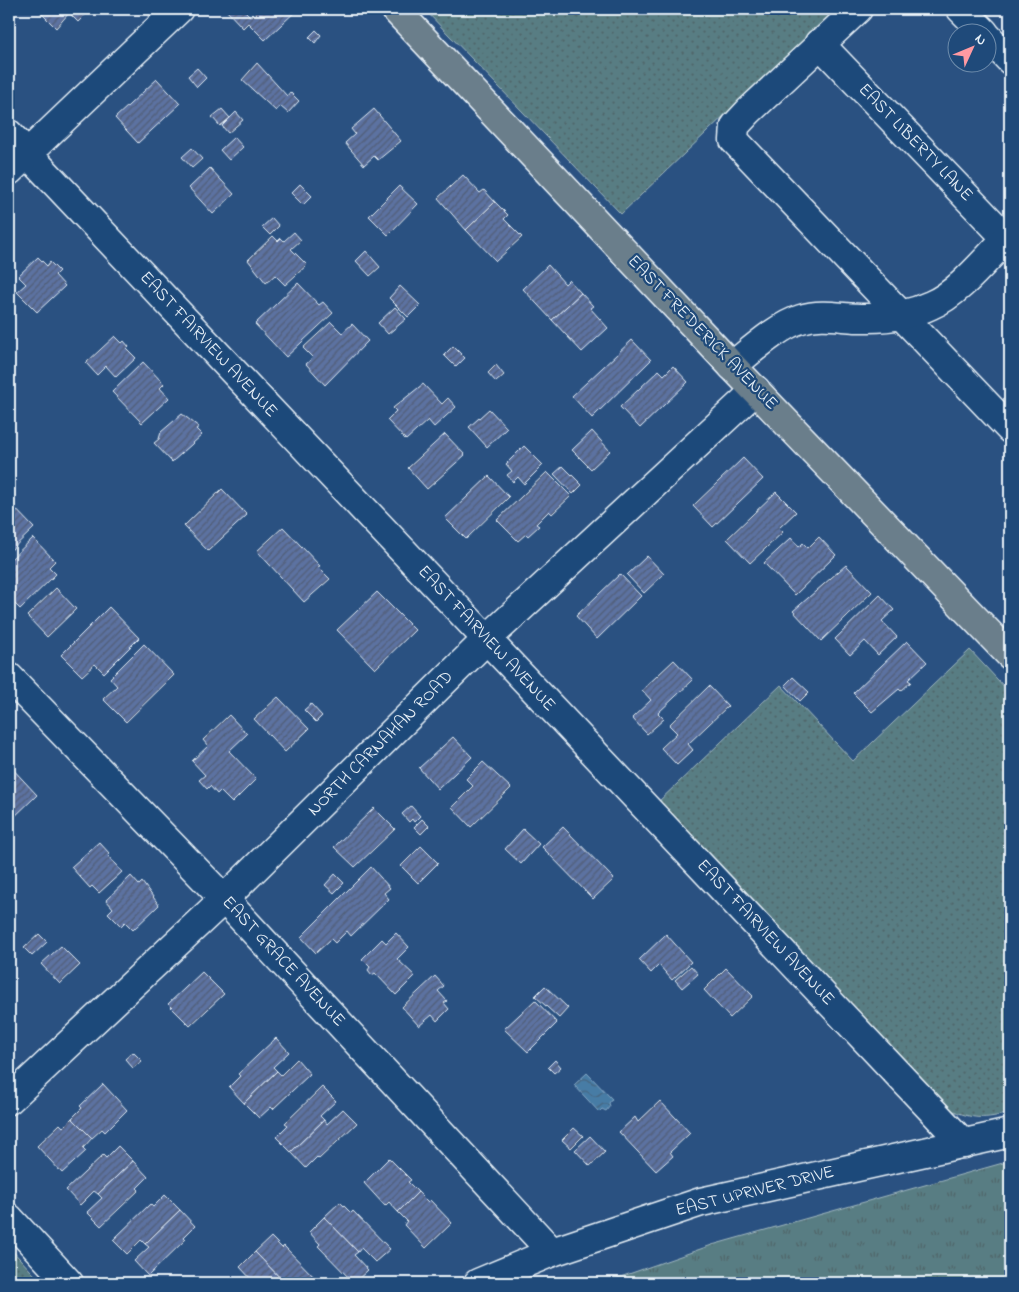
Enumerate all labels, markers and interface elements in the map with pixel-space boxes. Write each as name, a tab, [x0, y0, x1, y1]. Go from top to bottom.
north arrow	[946, 22, 996, 72]
text: N	[969, 29, 991, 51]
street label: EAST LIBERTY LANE	[851, 78, 979, 208]
street label: EAST FREDERICK AVENUE	[621, 249, 783, 417]
street label: EAST FAIRVIEW AVENUE	[133, 266, 283, 424]
street label: EAST FAIRVIEW AVENUE	[411, 560, 561, 718]
street label: NORTH CARNAHAN ROAD	[302, 665, 460, 823]
street label: EAST FAIRVIEW AVENUE	[690, 854, 840, 1012]
street label: EAST GRACE AVENUE	[215, 891, 351, 1033]
street label: EAST UPRIVER DRIVE	[673, 1160, 837, 1224]

